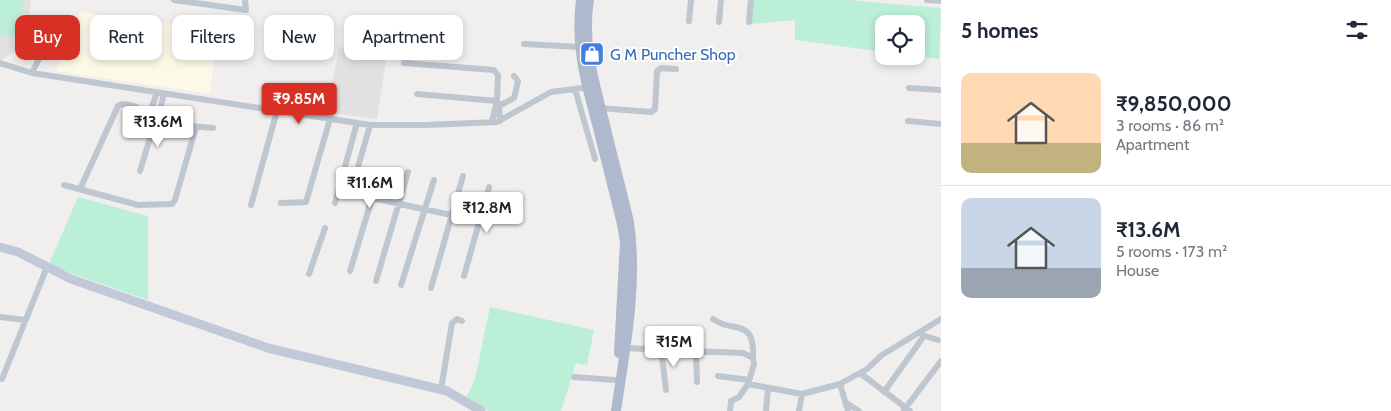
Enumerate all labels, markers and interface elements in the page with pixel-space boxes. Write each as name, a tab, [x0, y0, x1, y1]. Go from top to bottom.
chip: Buy	[15, 15, 80, 60]
chip: Rent	[90, 15, 162, 60]
chip: Filters	[172, 15, 254, 60]
chip: New	[264, 15, 334, 60]
chip: Apartment	[344, 15, 463, 60]
map controls	[875, 15, 925, 65]
button: locate	[875, 15, 925, 65]
icon: filters	[1343, 16, 1371, 44]
text: 5 homes	[961, 18, 1039, 43]
shop icon: G M Puncher Shop	[579, 41, 605, 67]
place label: G M Puncher Shop	[610, 45, 736, 64]
pin: ₹9.85M	[258, 82, 340, 125]
text: ₹9.85M	[273, 89, 325, 108]
text: ₹9,850,000	[1116, 91, 1231, 116]
icon: home	[1001, 93, 1061, 153]
pin: ₹13.6M	[117, 106, 199, 148]
text: ₹13.6M	[133, 112, 183, 131]
text: 3 rooms · 86 m²	[1116, 116, 1224, 135]
text: Apartment	[1116, 135, 1189, 154]
pin: ₹11.6M	[329, 166, 411, 209]
text: ₹11.6M	[347, 173, 393, 192]
pin: ₹12.8M	[446, 192, 528, 234]
text: ₹12.8M	[462, 198, 512, 217]
text: ₹13.6M	[1116, 217, 1180, 242]
icon: home	[1001, 218, 1061, 278]
text: 5 rooms · 173 m²	[1116, 242, 1227, 261]
text: House	[1116, 261, 1159, 280]
pin: ₹15M	[644, 326, 704, 368]
text: ₹15M	[656, 332, 692, 351]

